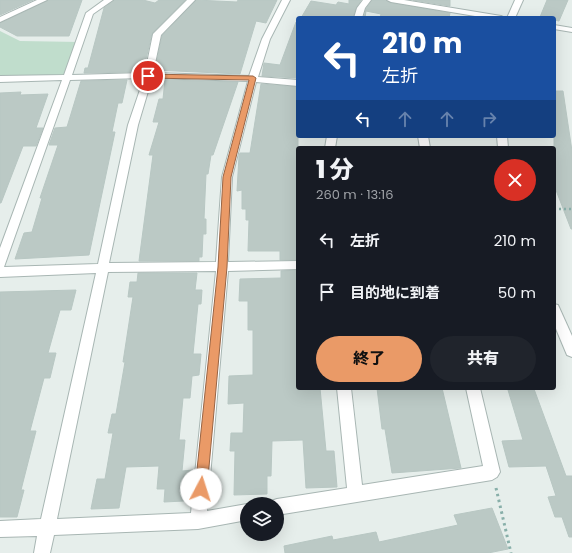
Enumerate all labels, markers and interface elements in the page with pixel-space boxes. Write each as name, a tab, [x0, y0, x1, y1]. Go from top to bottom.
text: 210 m	[382, 24, 462, 63]
icon: left	[316, 32, 368, 84]
pin	[131, 59, 165, 93]
text: 左折	[382, 63, 418, 88]
icon: arrive	[137, 65, 159, 87]
icon: left	[352, 108, 374, 130]
icon: ahead	[394, 108, 416, 130]
icon: ahead	[436, 108, 458, 130]
icon: right	[478, 108, 500, 130]
text: 1 分	[316, 153, 354, 186]
button: close	[494, 159, 536, 201]
text: 260 m · 13:16	[316, 185, 393, 204]
icon: left	[316, 229, 338, 251]
text: 左折	[350, 230, 380, 251]
text: 210 m	[494, 230, 536, 251]
icon: arrive	[316, 281, 338, 303]
text: 目的地に到着	[350, 282, 440, 303]
text: 50 m	[498, 282, 536, 303]
button: 終了	[316, 336, 422, 382]
button: 共有	[430, 336, 536, 382]
position arrow	[180, 468, 222, 510]
map controls	[240, 497, 284, 541]
button: layers	[240, 497, 284, 541]

